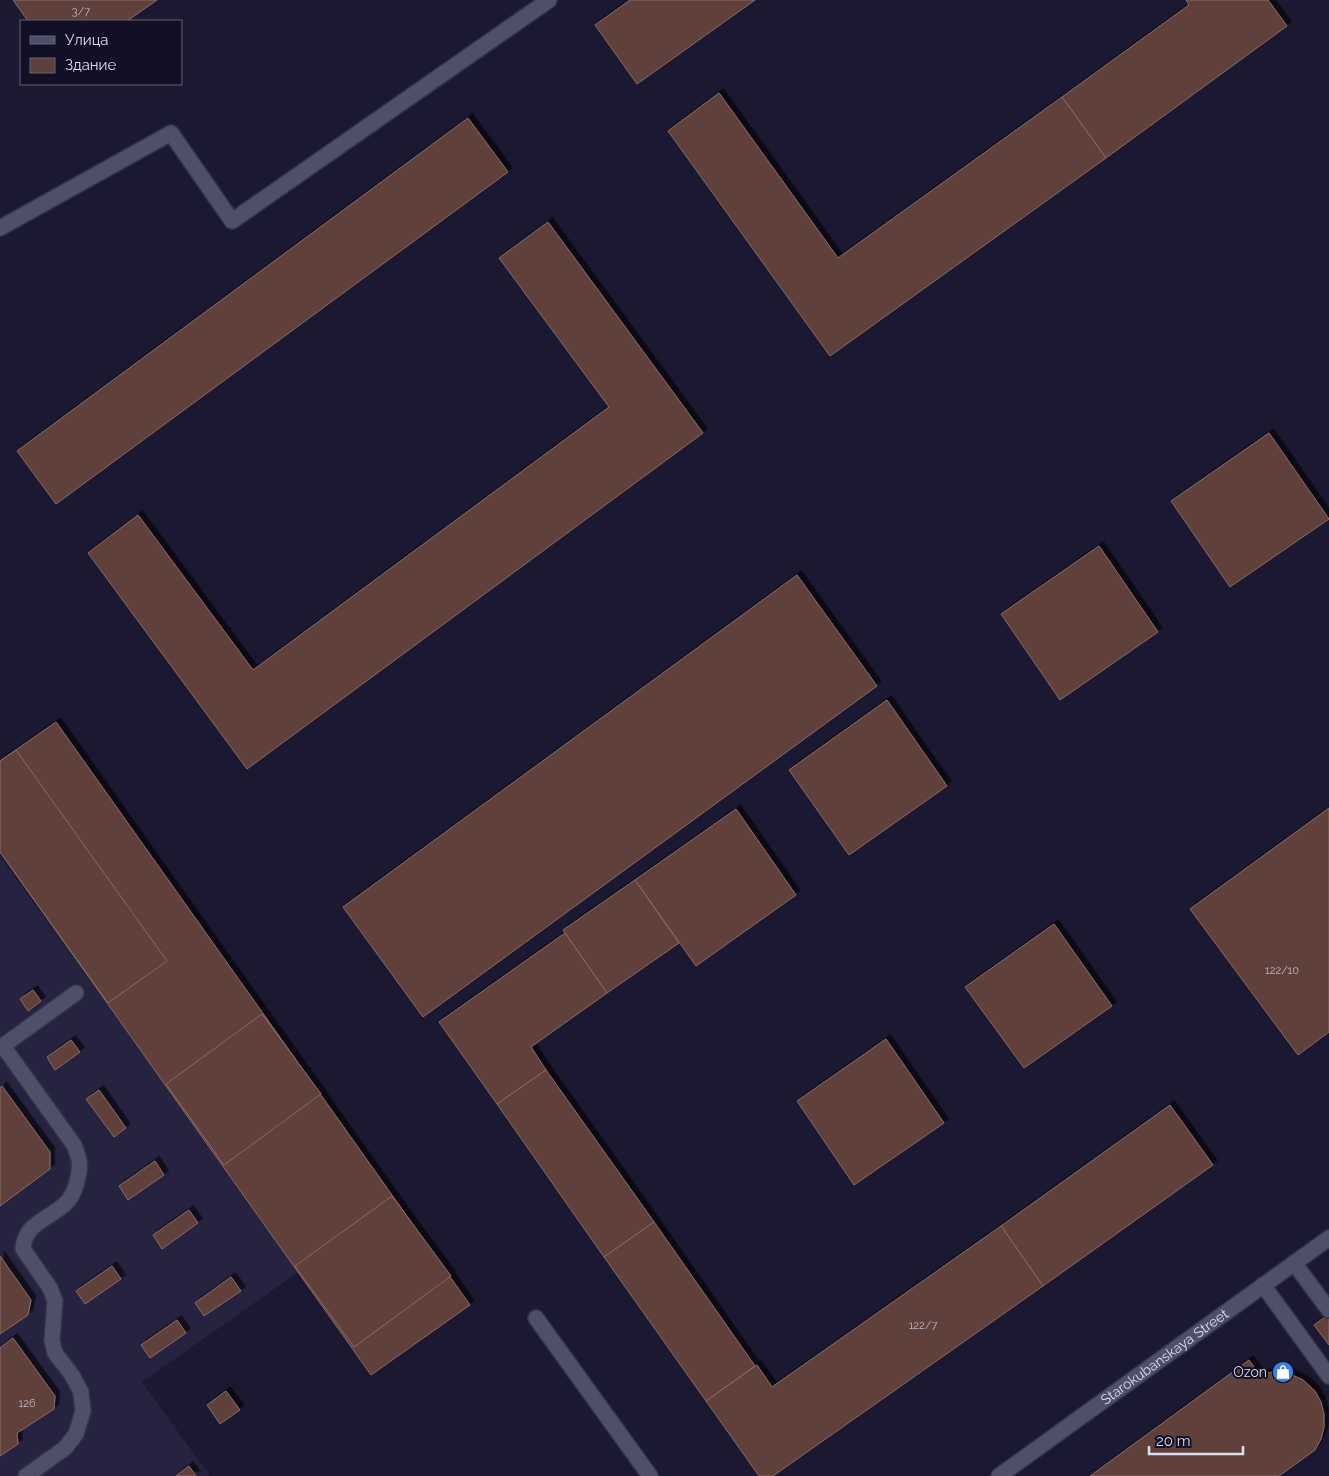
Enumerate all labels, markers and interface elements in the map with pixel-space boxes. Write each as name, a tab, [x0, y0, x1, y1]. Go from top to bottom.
house number: 3/7	[72, 5, 90, 18]
legend	[20, 20, 182, 85]
text: Улица	[65, 31, 109, 49]
text: Здание	[65, 56, 117, 74]
house number: 122/10	[1265, 964, 1299, 977]
street label: Starokubanskaya Street	[1098, 1305, 1231, 1408]
house number: 122/7	[909, 1319, 937, 1332]
shop icon: Ozon	[1271, 1360, 1295, 1384]
place label: Ozon	[1233, 1364, 1267, 1380]
house number: 126	[18, 1397, 36, 1410]
scale bar	[1149, 1424, 1243, 1456]
text: 20 m	[1156, 1432, 1191, 1450]

